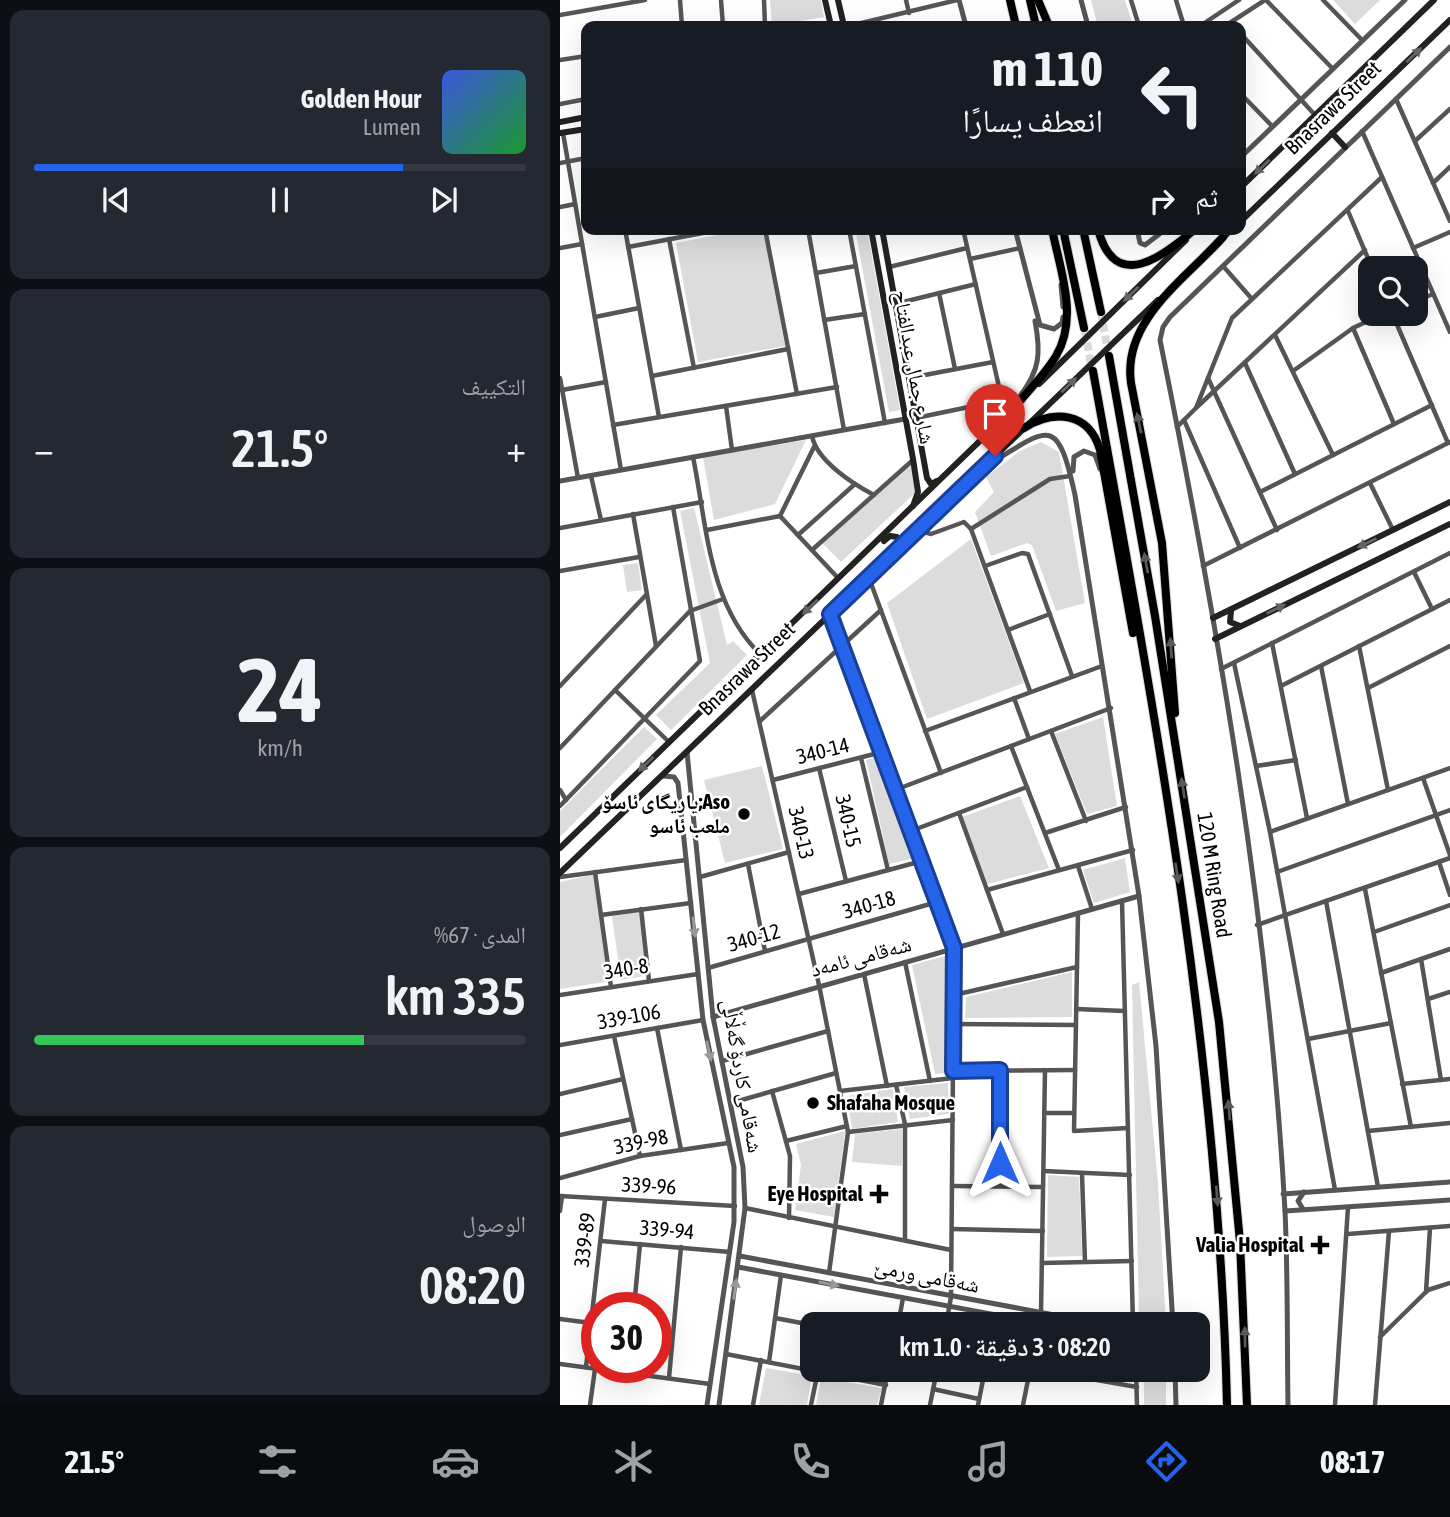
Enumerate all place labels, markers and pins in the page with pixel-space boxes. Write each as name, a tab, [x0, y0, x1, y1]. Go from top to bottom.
pin	[965, 384, 1025, 456]
place label: یاریگای ئاسۆ;Aso ملعب ئاسو	[601, 789, 730, 838]
marker: یاریگای ئاسۆ;Aso ملعب ئاسو	[736, 806, 752, 822]
place label: Shafaha Mosque	[827, 1090, 955, 1114]
marker: Shafaha Mosque	[805, 1095, 821, 1111]
place label: Eye Hospital	[768, 1181, 863, 1205]
marker: Eye Hospital	[869, 1184, 889, 1204]
place label: Valia Hospital	[1195, 1232, 1304, 1256]
marker: Valia Hospital	[1310, 1235, 1330, 1255]

